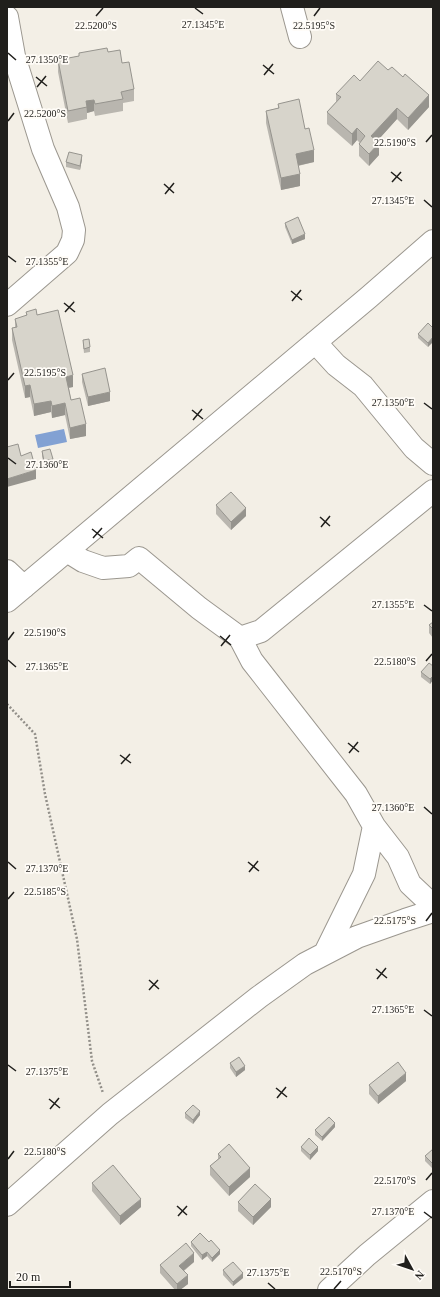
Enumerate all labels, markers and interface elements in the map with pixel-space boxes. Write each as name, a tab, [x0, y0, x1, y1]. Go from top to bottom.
text: 27.1345°E	[182, 19, 224, 30]
text: 22.5200°S	[75, 20, 117, 31]
text: 22.5195°S	[293, 20, 335, 31]
text: 27.1350°E	[26, 54, 68, 65]
text: 22.5200°S	[24, 108, 66, 119]
text: 22.5190°S	[374, 137, 416, 148]
text: 27.1345°E	[372, 195, 414, 206]
text: 27.1355°E	[26, 256, 68, 267]
text: 22.5195°S	[24, 367, 66, 378]
text: 27.1350°E	[372, 397, 414, 408]
text: 27.1360°E	[26, 459, 68, 470]
text: 27.1355°E	[372, 599, 414, 610]
text: 22.5190°S	[24, 627, 66, 638]
text: 22.5180°S	[374, 656, 416, 667]
text: 27.1365°E	[26, 661, 68, 672]
text: 27.1360°E	[372, 802, 414, 813]
text: 27.1370°E	[26, 863, 68, 874]
text: 22.5185°S	[24, 886, 66, 897]
text: 22.5175°S	[374, 915, 416, 926]
text: 27.1365°E	[372, 1004, 414, 1015]
text: 27.1375°E	[26, 1066, 68, 1077]
text: 22.5180°S	[24, 1146, 66, 1157]
text: 22.5170°S	[374, 1175, 416, 1186]
text: 27.1370°E	[372, 1206, 414, 1217]
north arrow	[392, 1249, 432, 1289]
scale bar	[10, 1263, 70, 1289]
text: 22.5170°S	[320, 1266, 362, 1277]
text: 27.1375°E	[247, 1267, 289, 1278]
text: N	[412, 1269, 427, 1282]
text: 20 m	[16, 1270, 41, 1284]

